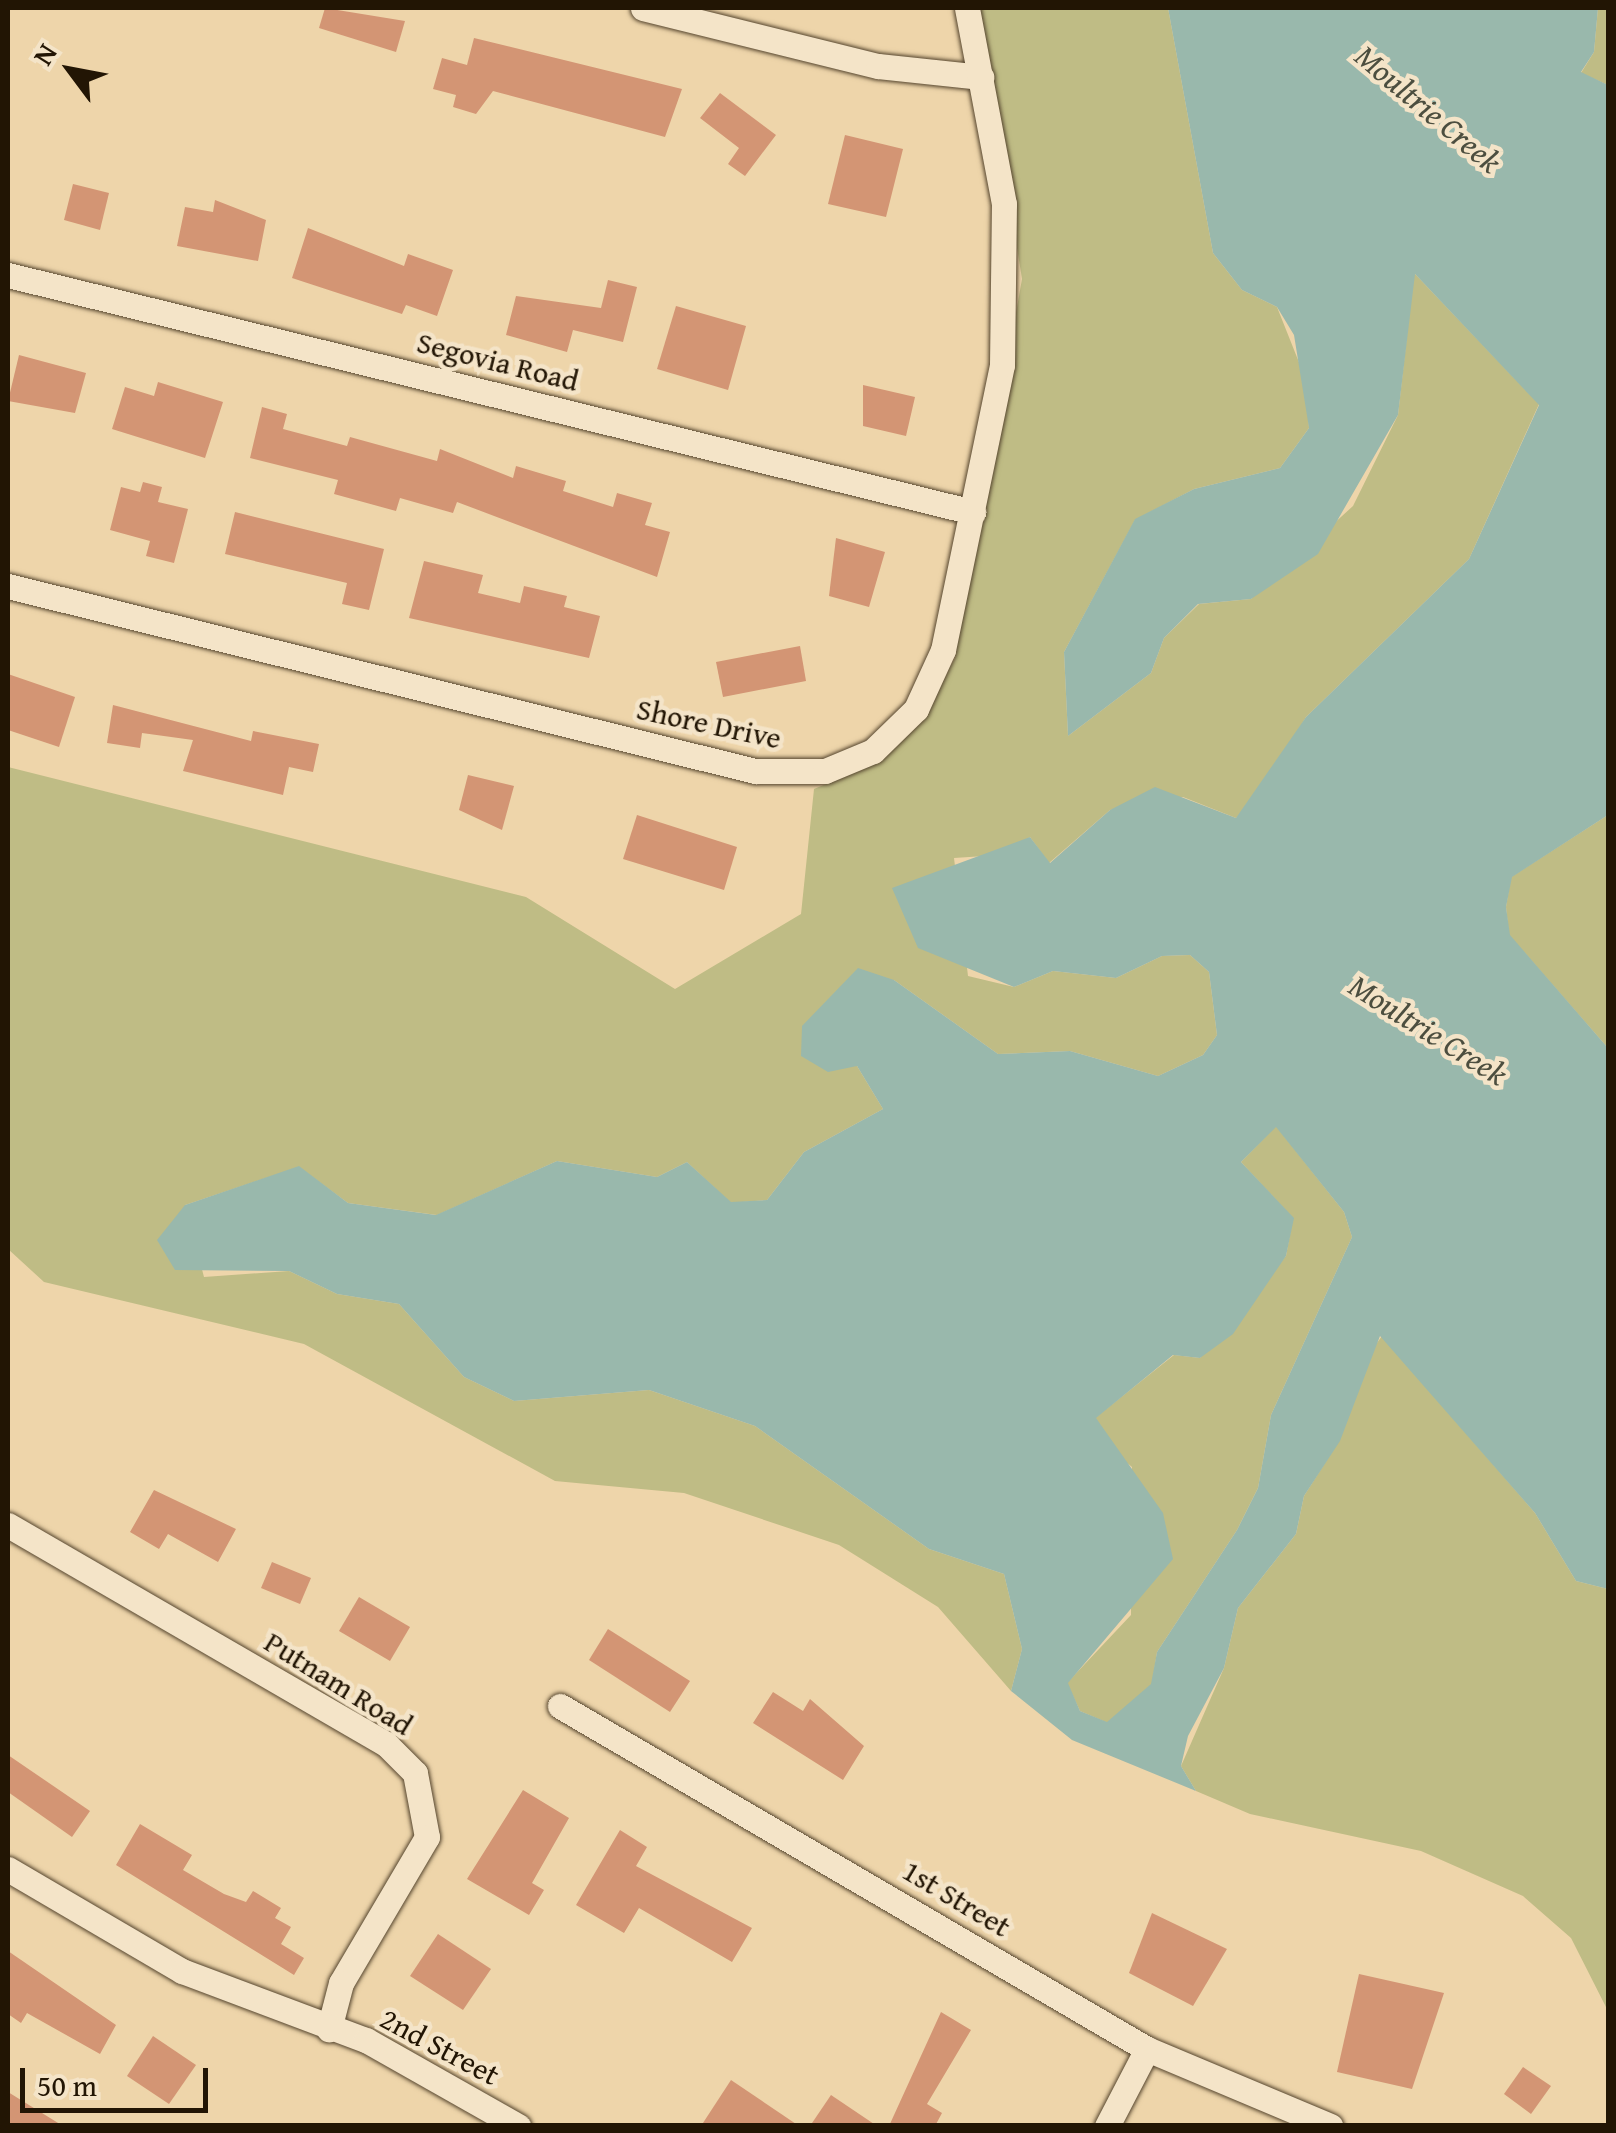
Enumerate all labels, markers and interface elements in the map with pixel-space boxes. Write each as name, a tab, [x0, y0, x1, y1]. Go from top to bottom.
north arrow	[20, 20, 120, 120]
text: N	[22, 35, 66, 73]
water label: Moultrie Creek	[1347, 37, 1509, 181]
street label: Segovia Road	[413, 324, 583, 398]
street label: Shore Drive	[634, 690, 784, 756]
water label: Moultrie Creek	[1342, 966, 1514, 1094]
street label: Putnam Road	[258, 1623, 420, 1743]
street label: 1st Street	[897, 1852, 1017, 1944]
street label: 2nd Street	[374, 2000, 506, 2092]
scale bar	[25, 2048, 212, 2110]
text: 50 m	[37, 2063, 97, 2107]

